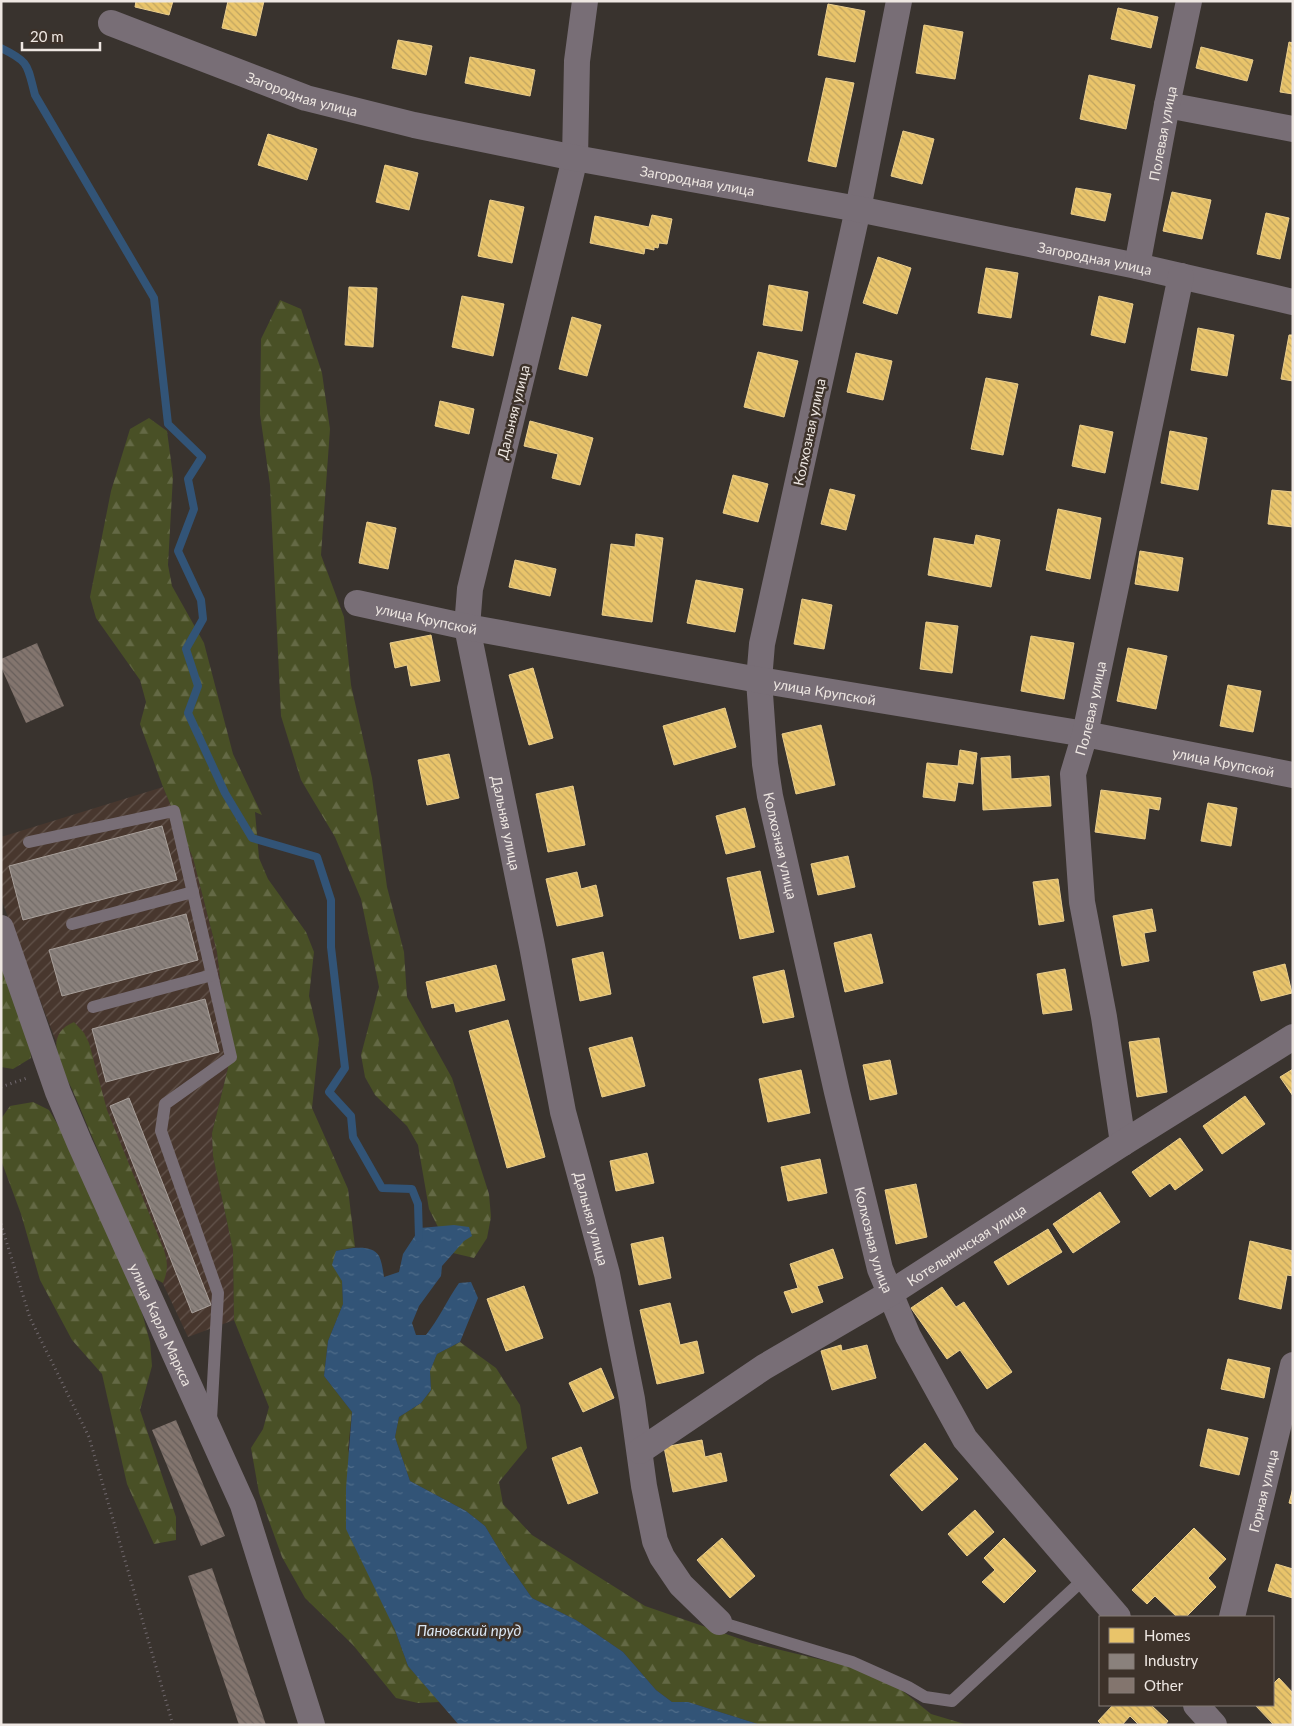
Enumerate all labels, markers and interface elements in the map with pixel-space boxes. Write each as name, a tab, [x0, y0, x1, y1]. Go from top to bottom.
scale bar	[22, 20, 100, 52]
text: 20 m	[30, 27, 64, 45]
street label: Загородная улица	[244, 67, 360, 119]
street label: Полевая улица	[1145, 84, 1179, 182]
street label: Загородная улица	[639, 161, 756, 199]
street label: Загородная улица	[1036, 237, 1154, 278]
street label: Дальняя улица	[493, 363, 533, 461]
street label: Колхозная улица	[789, 377, 829, 487]
street label: улица Крупской	[374, 599, 479, 637]
street label: Полевая улица	[1071, 659, 1109, 757]
street label: улица Крупской	[772, 674, 877, 708]
street label: улица Крупской	[1171, 743, 1276, 780]
street label: Дальняя улица	[489, 774, 525, 872]
street label: Колхозная улица	[761, 790, 802, 901]
street label: Дальняя улица	[571, 1170, 613, 1267]
street label: Колхозная улица	[852, 1185, 897, 1295]
street label: Котельничская улица	[903, 1200, 1029, 1289]
street label: улица Карла Маркса	[126, 1260, 197, 1388]
street label: Горная улица	[1244, 1448, 1281, 1534]
legend	[1099, 1616, 1274, 1706]
water label: Пановский пруд	[417, 1621, 521, 1639]
text: Homes	[1144, 1626, 1190, 1644]
text: Industry	[1144, 1651, 1199, 1669]
text: Other	[1144, 1676, 1184, 1694]

